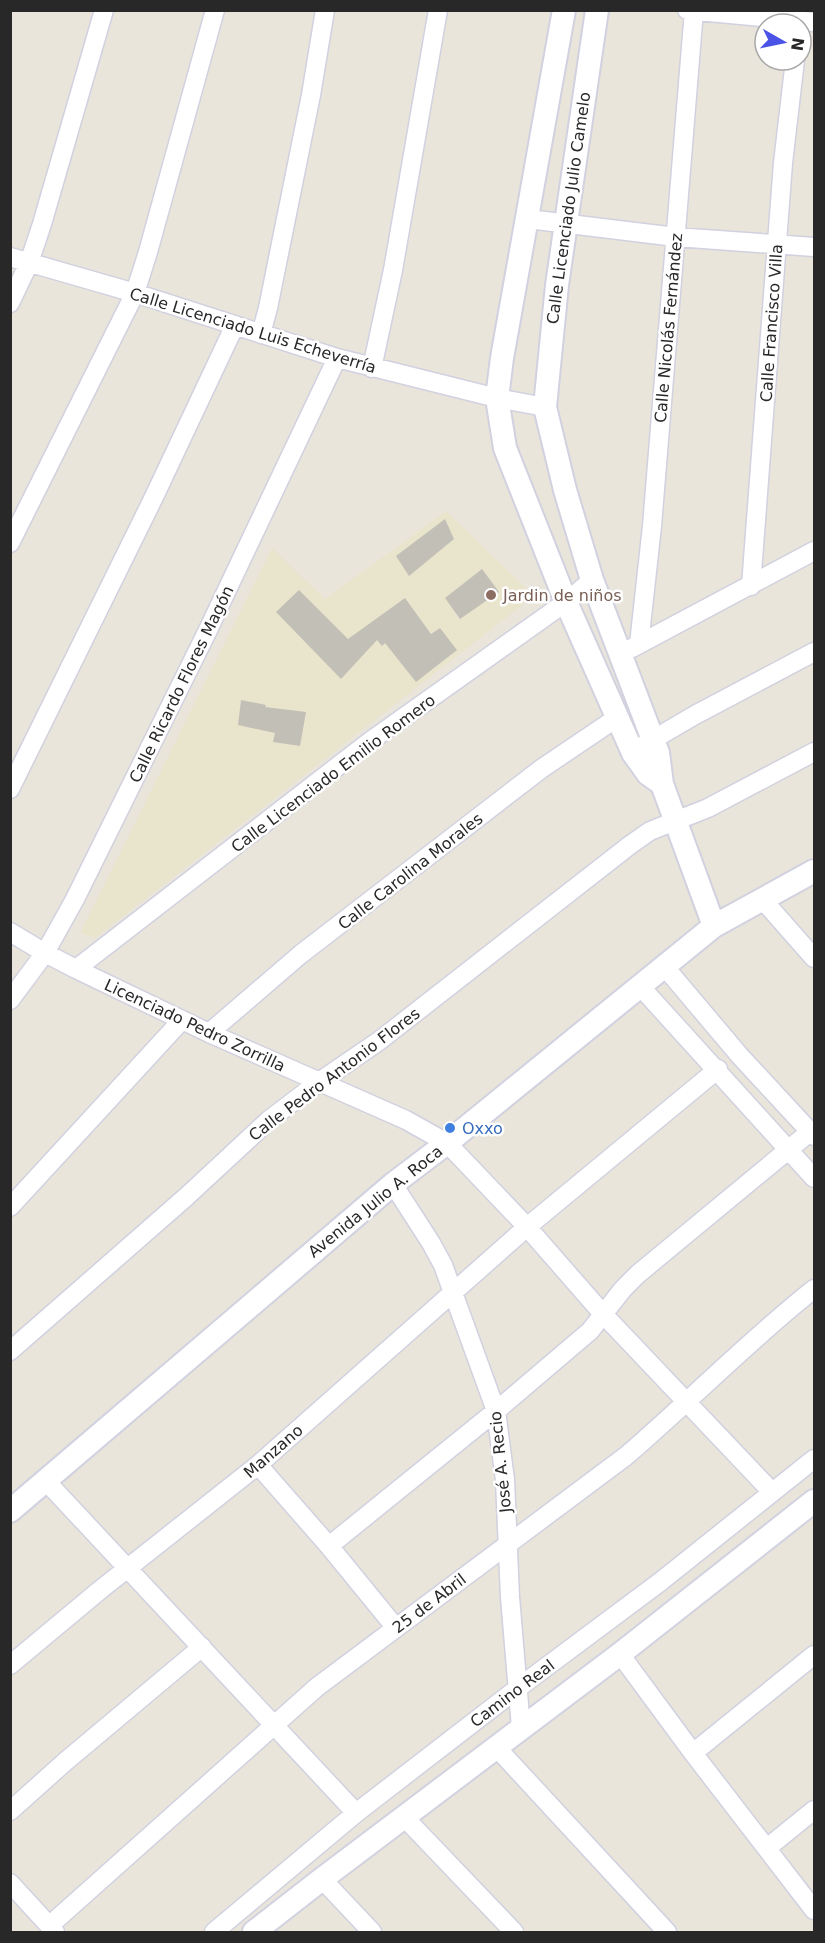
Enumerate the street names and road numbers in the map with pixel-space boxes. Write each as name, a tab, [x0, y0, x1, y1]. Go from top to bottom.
street label: Calle Licenciado Julio Camelo	[543, 91, 594, 325]
street label: Calle Nicolás Fernández	[651, 232, 686, 424]
street label: Calle Francisco Villa	[756, 243, 786, 403]
street label: Calle Licenciado Luis Echeverría	[127, 284, 379, 377]
street label: Calle Ricardo Flores Magón	[125, 583, 238, 786]
street label: Calle Licenciado Emilio Romero	[228, 690, 439, 856]
street label: Calle Carolina Morales	[334, 809, 486, 934]
street label: Licenciado Pedro Zorrilla	[101, 975, 288, 1076]
street label: Calle Pedro Antonio Flores	[245, 1004, 424, 1145]
street label: Avenida Julio A. Roca	[304, 1141, 446, 1261]
street label: José A. Recio	[486, 1410, 515, 1515]
street label: Manzano	[240, 1421, 307, 1482]
street label: 25 de Abril	[389, 1570, 470, 1637]
street label: Camino Real	[466, 1656, 558, 1731]

